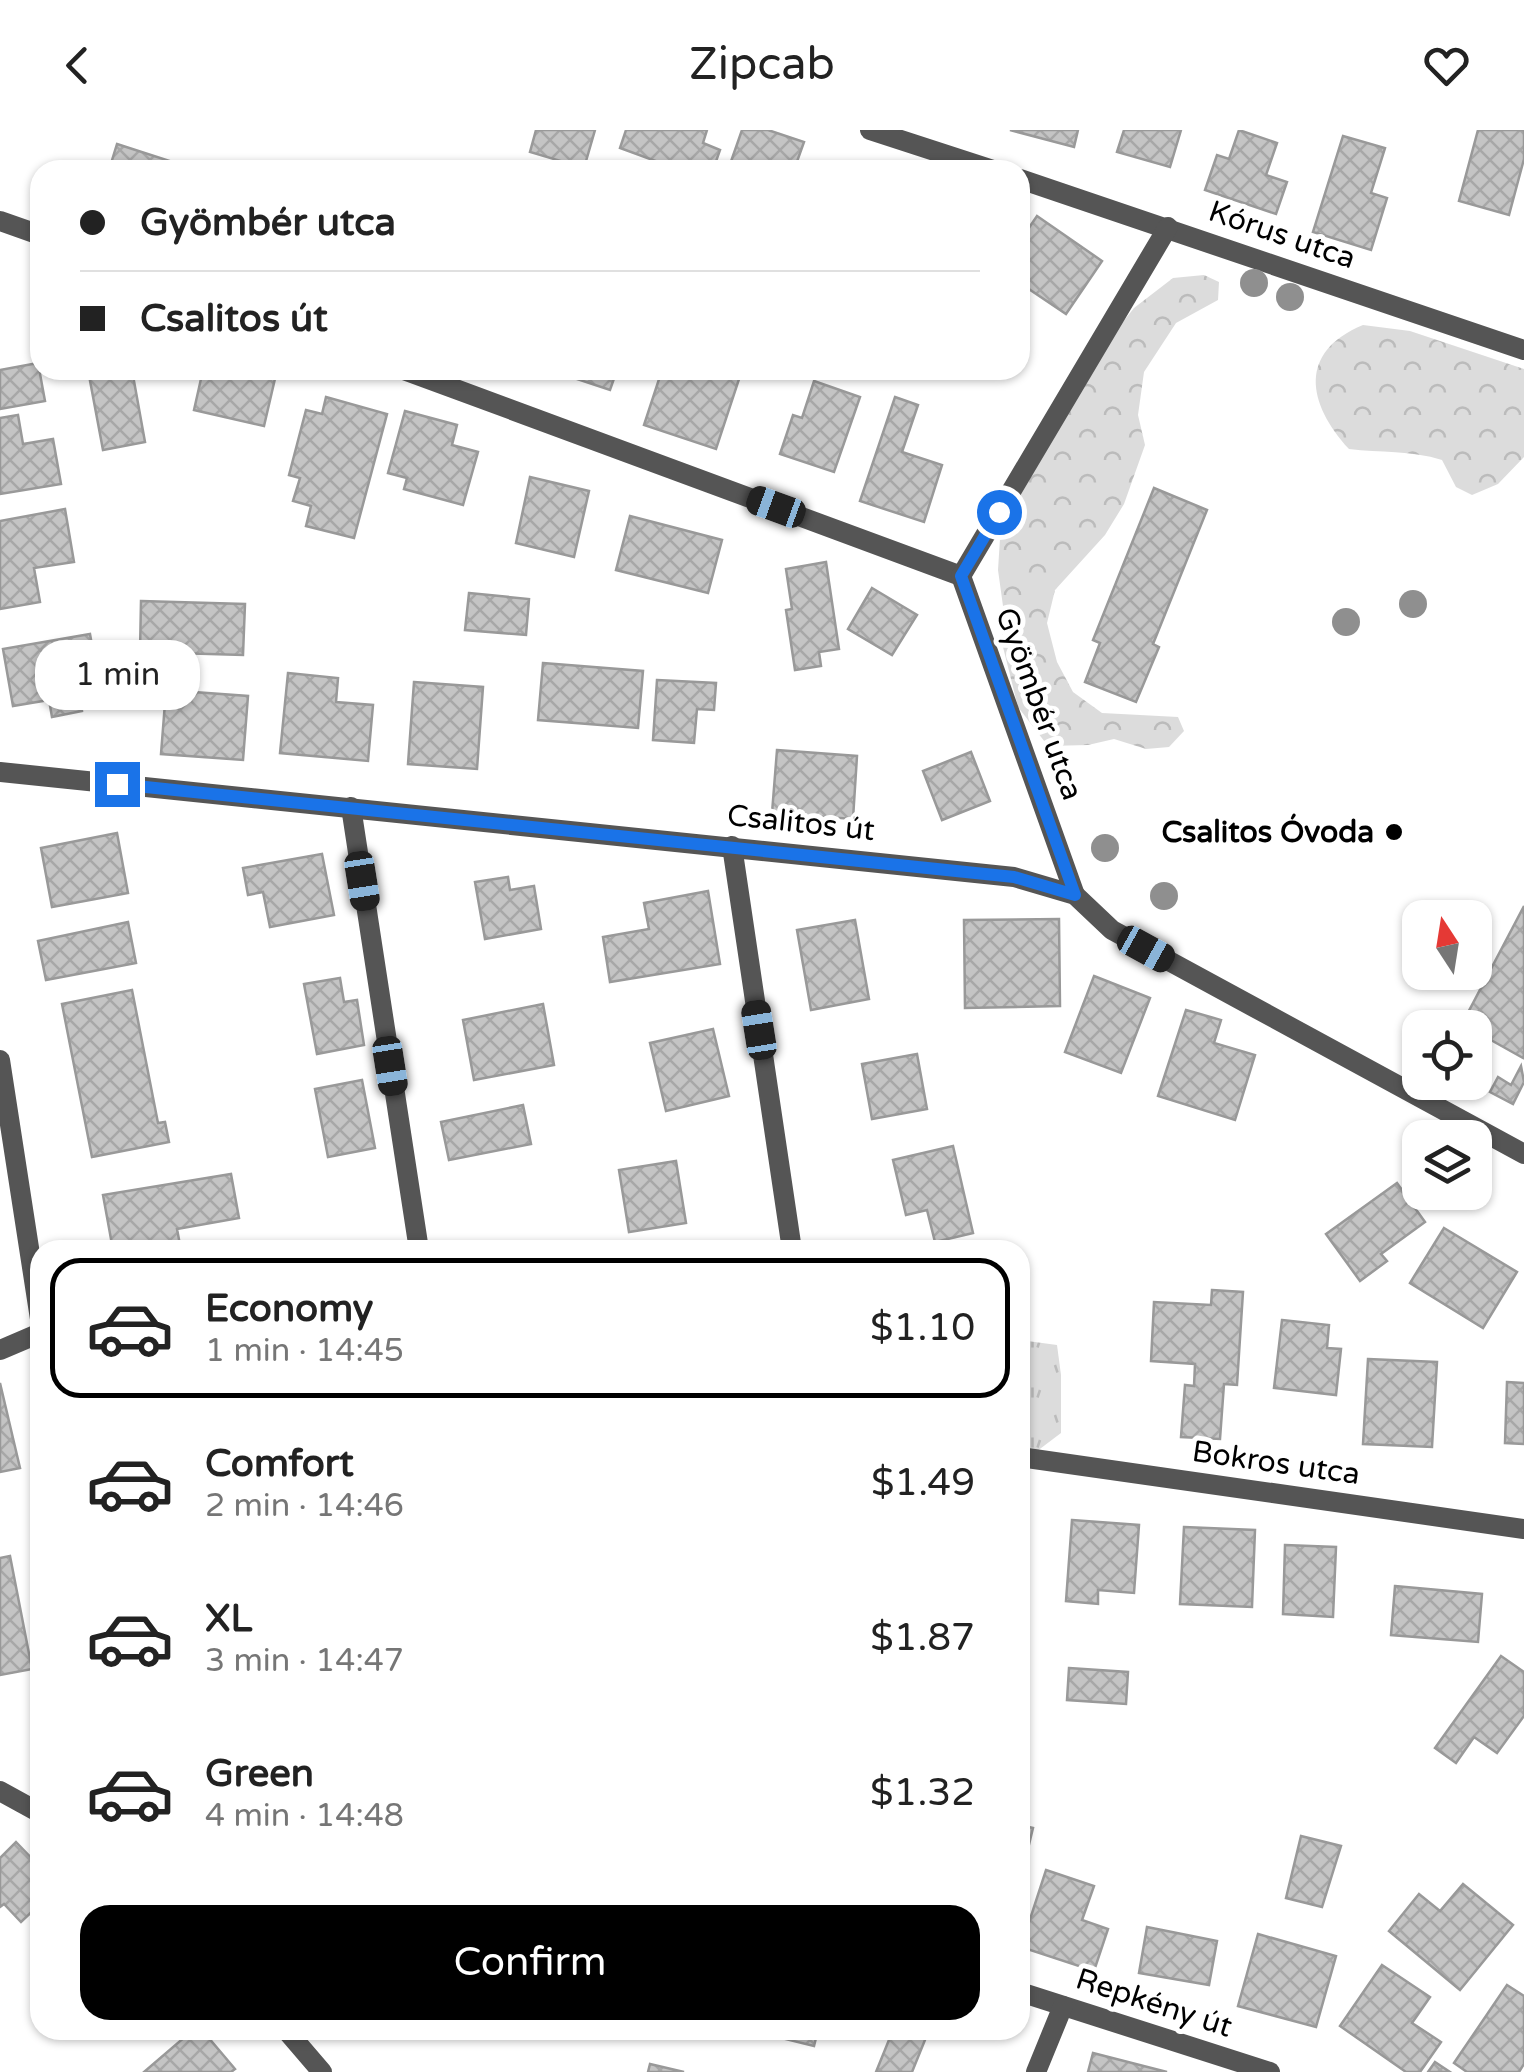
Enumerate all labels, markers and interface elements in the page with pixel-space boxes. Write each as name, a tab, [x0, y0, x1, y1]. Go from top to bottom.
icon: back	[50, 38, 105, 93]
text: Zipcab	[689, 38, 835, 92]
icon: heart	[1419, 38, 1474, 93]
street label: Kórus utca	[1204, 193, 1360, 277]
text: Gyömbér utca	[140, 200, 396, 246]
text: Csalitos út	[140, 296, 328, 342]
car	[743, 483, 809, 531]
route start	[977, 490, 1022, 535]
street label: Gyömbér utca	[987, 603, 1091, 805]
callout: 1 min	[34, 639, 200, 709]
text: 1 min	[75, 656, 160, 694]
route end	[95, 762, 140, 807]
street label: Csalitos út	[725, 797, 877, 849]
place label: Csalitos Óvoda	[1161, 813, 1374, 851]
marker: Csalitos Óvoda	[1383, 821, 1405, 843]
car	[342, 849, 382, 913]
north arrow	[1402, 900, 1492, 990]
map controls	[1402, 900, 1492, 1210]
car	[1112, 921, 1180, 977]
car	[739, 998, 779, 1062]
button: locate	[1402, 1010, 1492, 1100]
car	[370, 1034, 410, 1098]
button: layers	[1402, 1120, 1492, 1210]
icon: car	[85, 1283, 175, 1373]
text: Economy	[205, 1286, 373, 1332]
text: $1.10	[870, 1305, 975, 1351]
text: 1 min · 14:45	[205, 1332, 404, 1370]
street label: Bokros utca	[1190, 1433, 1362, 1493]
icon: car	[85, 1438, 175, 1528]
text: Comfort	[205, 1441, 354, 1487]
text: $1.49	[871, 1460, 975, 1506]
text: 2 min · 14:46	[205, 1487, 404, 1525]
icon: car	[85, 1593, 175, 1683]
text: XL	[205, 1596, 252, 1642]
text: $1.87	[870, 1615, 975, 1661]
text: 3 min · 14:47	[205, 1642, 404, 1680]
icon: car	[85, 1748, 175, 1838]
text: Green	[205, 1751, 314, 1797]
text: $1.32	[870, 1770, 975, 1816]
text: 4 min · 14:48	[205, 1797, 404, 1835]
button: Confirm	[80, 1905, 980, 2020]
street label: Repkény út	[1071, 1960, 1237, 2046]

